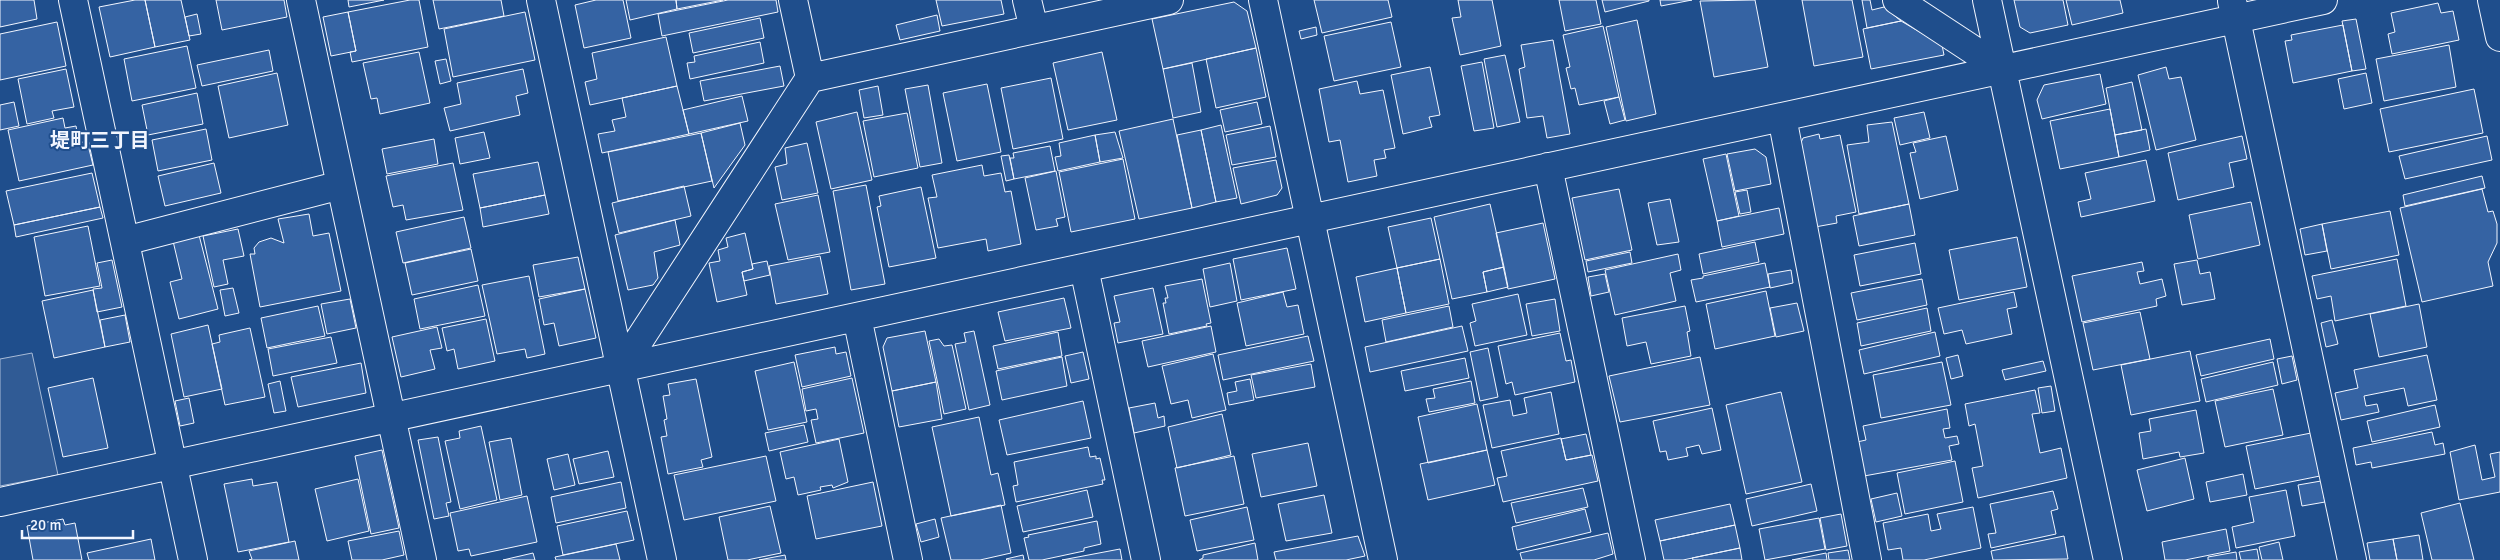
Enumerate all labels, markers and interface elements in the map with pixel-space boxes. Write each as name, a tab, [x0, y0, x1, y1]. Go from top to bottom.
district label: 堤町三丁目	[50, 128, 150, 153]
scale bar	[22, 508, 134, 540]
text: 20 m	[30, 516, 61, 534]

